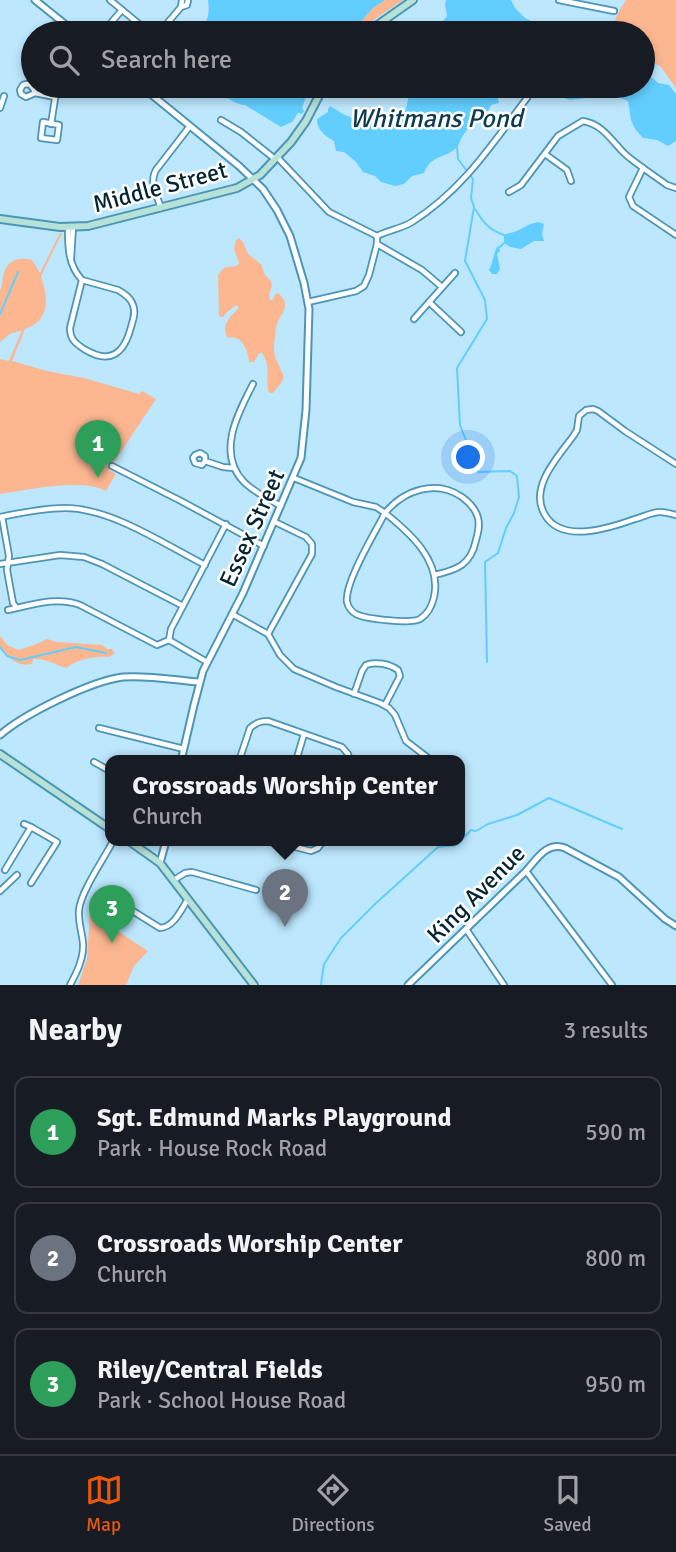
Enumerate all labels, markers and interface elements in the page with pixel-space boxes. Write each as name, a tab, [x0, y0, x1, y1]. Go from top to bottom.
search box	[21, 21, 655, 98]
icon: search	[45, 41, 83, 79]
text: Search here	[101, 44, 232, 76]
water label: Whitmans Pond	[350, 103, 526, 135]
street label: Middle Street	[89, 155, 231, 219]
pin: 1	[75, 420, 121, 478]
your location	[451, 440, 485, 474]
street label: Essex Street	[213, 465, 291, 591]
popup	[105, 755, 465, 846]
text: Crossroads Worship Center	[132, 770, 438, 802]
text: Church	[132, 802, 203, 831]
street label: King Avenue	[421, 839, 531, 949]
pin: 2	[262, 869, 308, 927]
pin: 3	[89, 885, 135, 943]
text: Nearby	[28, 1012, 122, 1049]
text: 3 results	[564, 1016, 648, 1045]
text: Sgt. Edmund Marks Playground	[97, 1102, 452, 1134]
text: 1	[47, 1118, 59, 1147]
text: 590 m	[585, 1118, 646, 1147]
text: Park · House Rock Road	[97, 1134, 327, 1163]
text: Crossroads Worship Center	[97, 1228, 403, 1260]
text: 2	[47, 1244, 59, 1273]
text: 800 m	[585, 1244, 646, 1273]
text: Church	[97, 1260, 167, 1289]
text: Riley/Central Fields	[97, 1354, 323, 1386]
text: 3	[47, 1370, 59, 1399]
text: 950 m	[585, 1370, 646, 1399]
text: Park · School House Road	[97, 1386, 346, 1415]
tab: Map	[85, 1471, 123, 1537]
tab: Directions	[292, 1471, 375, 1537]
tab: Saved	[544, 1471, 591, 1537]

